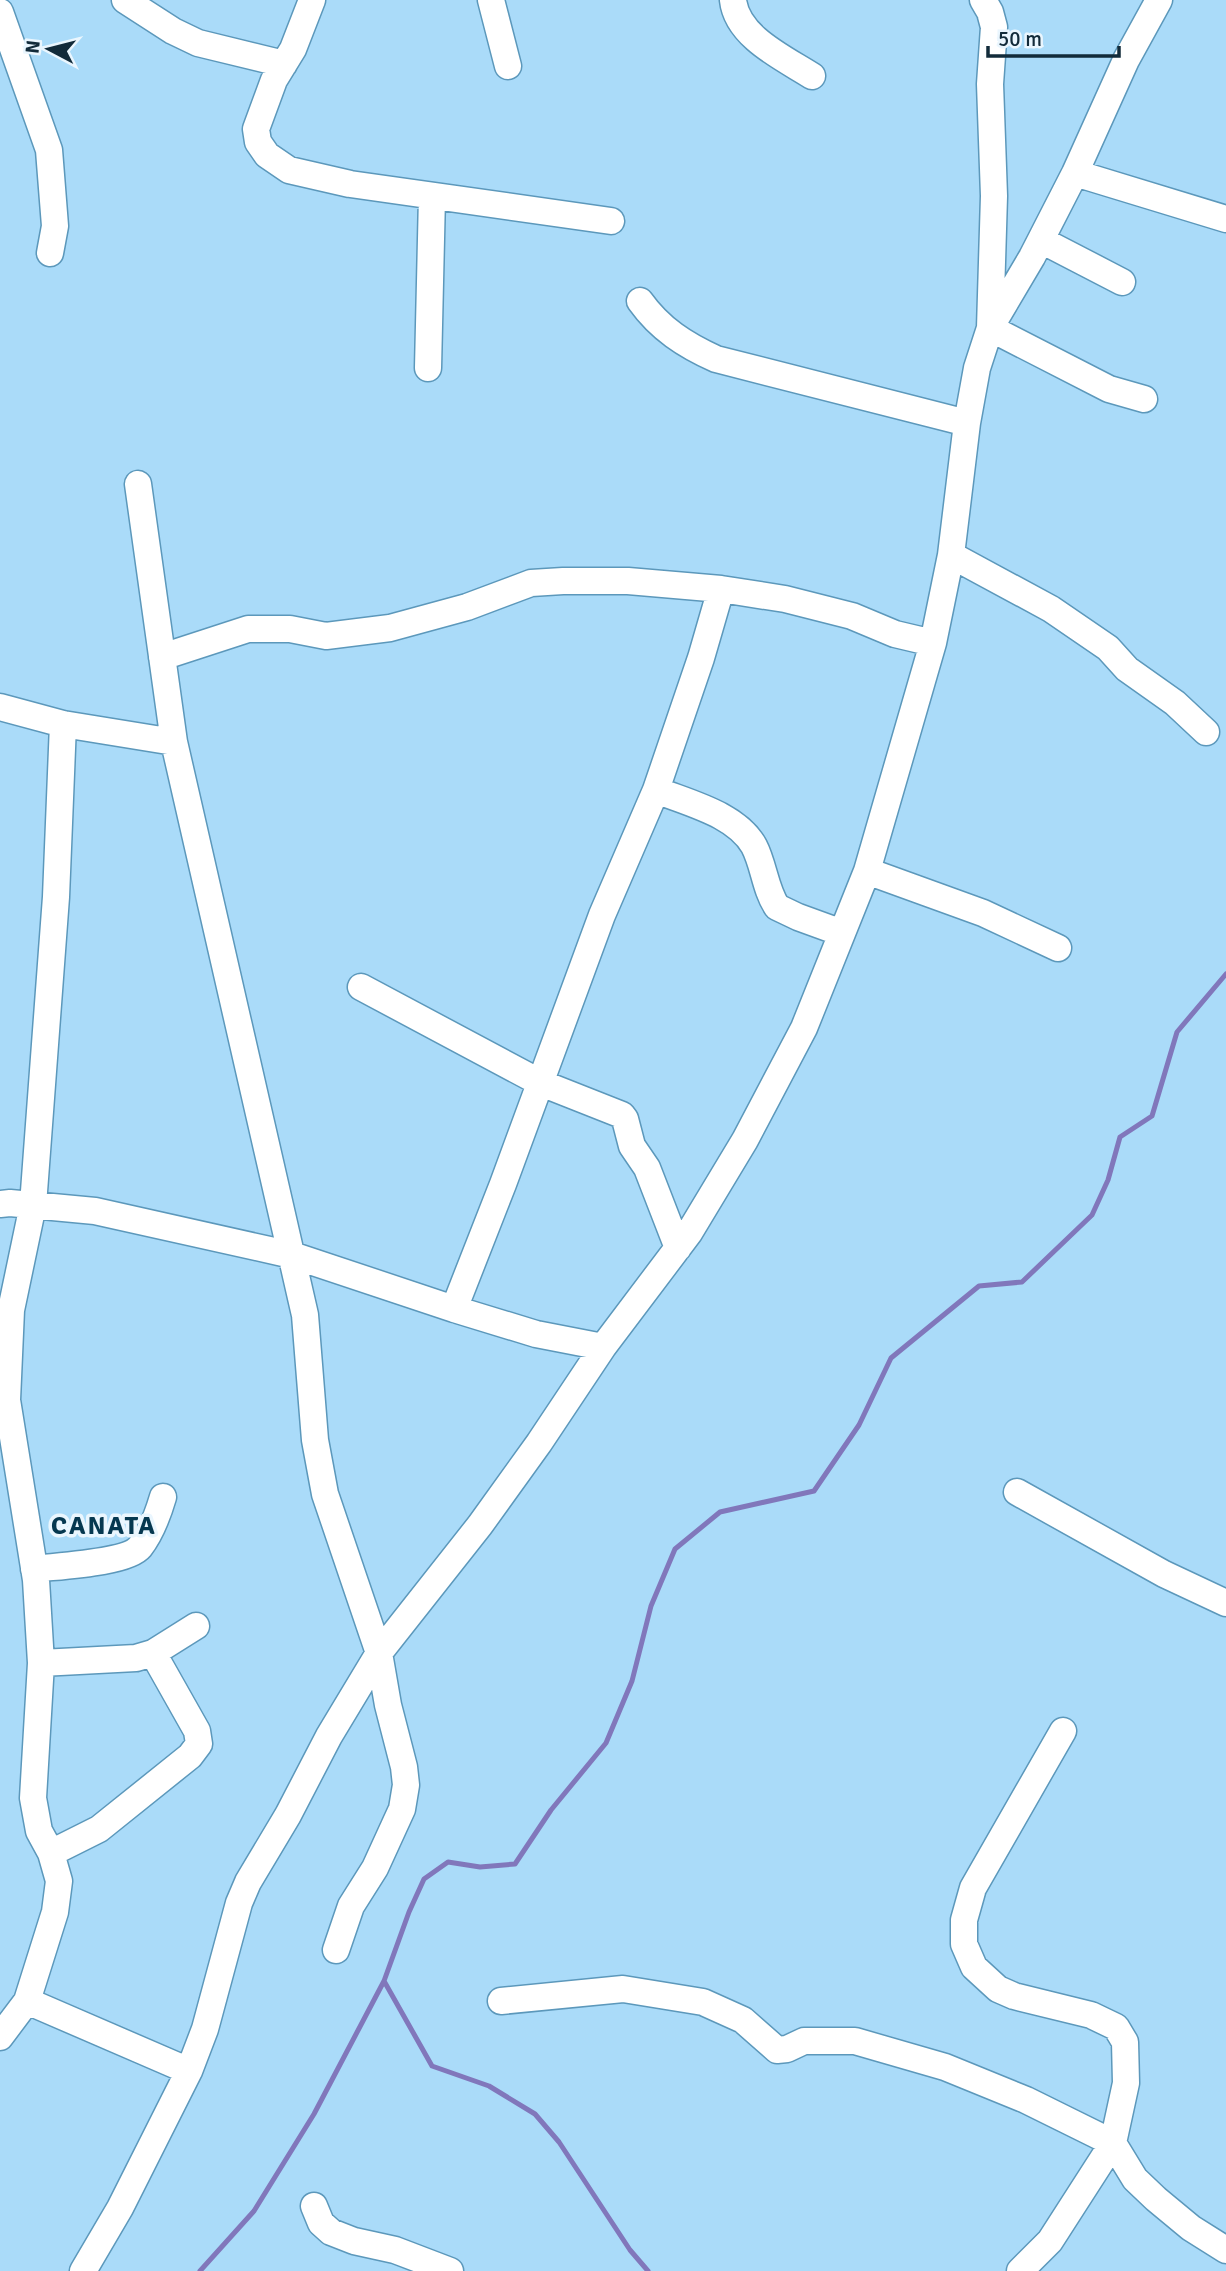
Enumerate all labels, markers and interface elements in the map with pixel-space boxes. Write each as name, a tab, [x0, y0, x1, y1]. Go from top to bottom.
north arrow	[14, 14, 84, 84]
scale bar	[988, 14, 1119, 58]
text: 50 m	[998, 26, 1042, 52]
text: N	[20, 39, 46, 55]
district label: CANATA	[51, 1510, 157, 1542]

